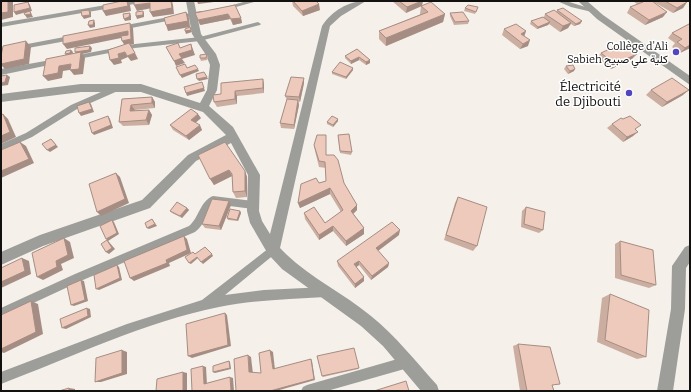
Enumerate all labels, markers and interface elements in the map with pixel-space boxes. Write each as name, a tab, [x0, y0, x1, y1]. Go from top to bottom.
place label: Collège d'Ali Sabieh كلية علي صبيح	[567, 40, 669, 69]
marker: Collège d'Ali Sabieh كلية علي صبيح	[671, 47, 681, 57]
place label: Électricité de Djibouti	[555, 79, 621, 109]
marker: Électricité de Djibouti	[624, 88, 634, 98]

